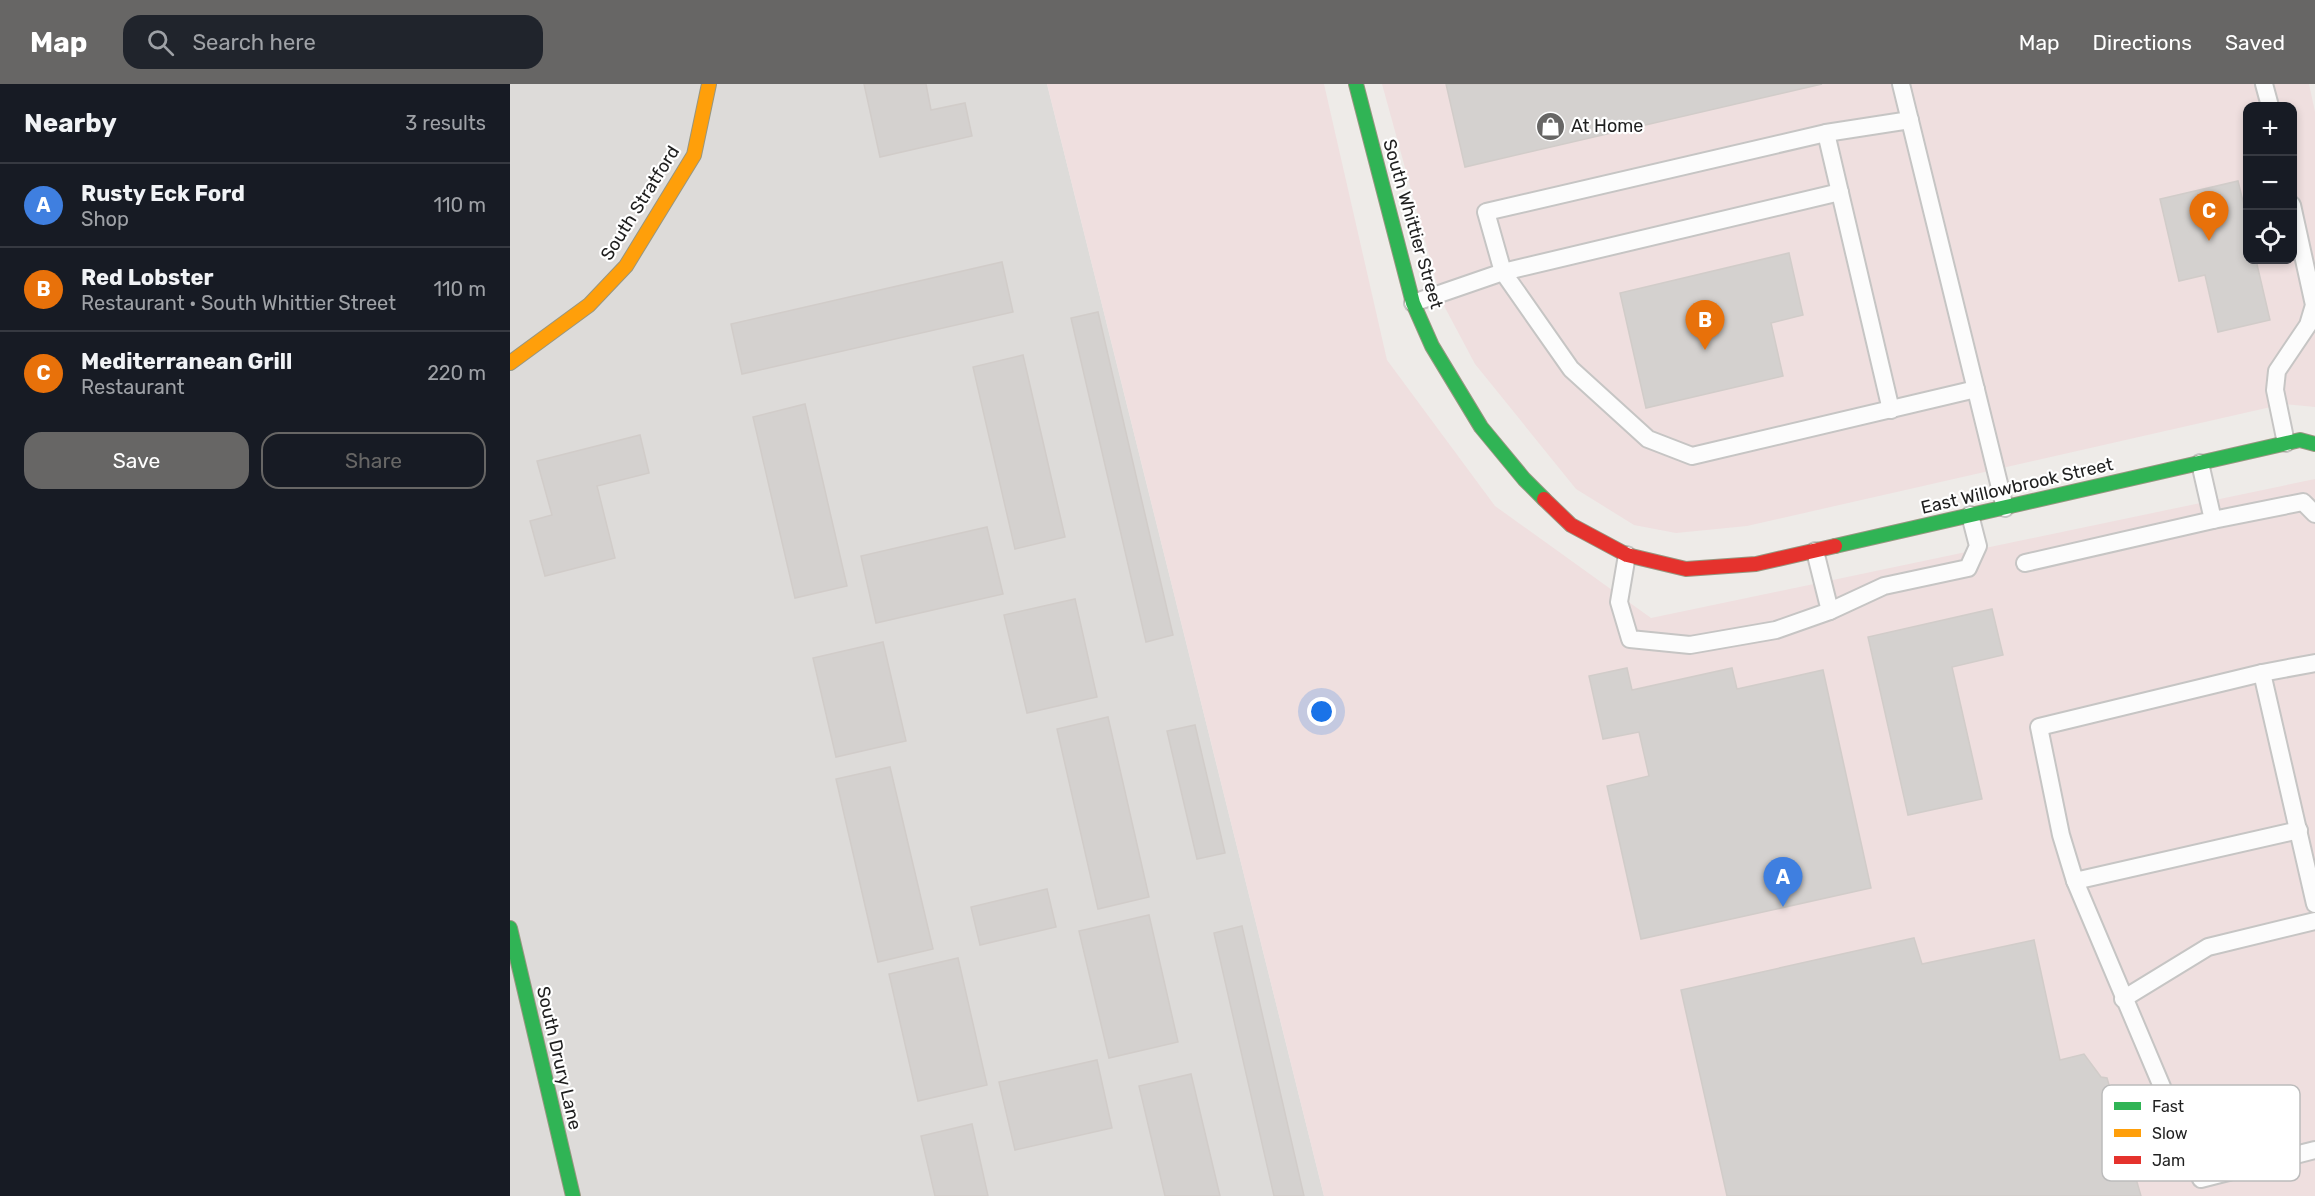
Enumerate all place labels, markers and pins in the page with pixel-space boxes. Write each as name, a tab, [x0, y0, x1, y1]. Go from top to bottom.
shop icon: At Home	[1534, 110, 1566, 142]
place label: At Home	[1571, 115, 1643, 137]
pin: C	[2190, 192, 2228, 241]
pin: B	[1686, 300, 1724, 350]
pin: A	[1764, 858, 1802, 907]

